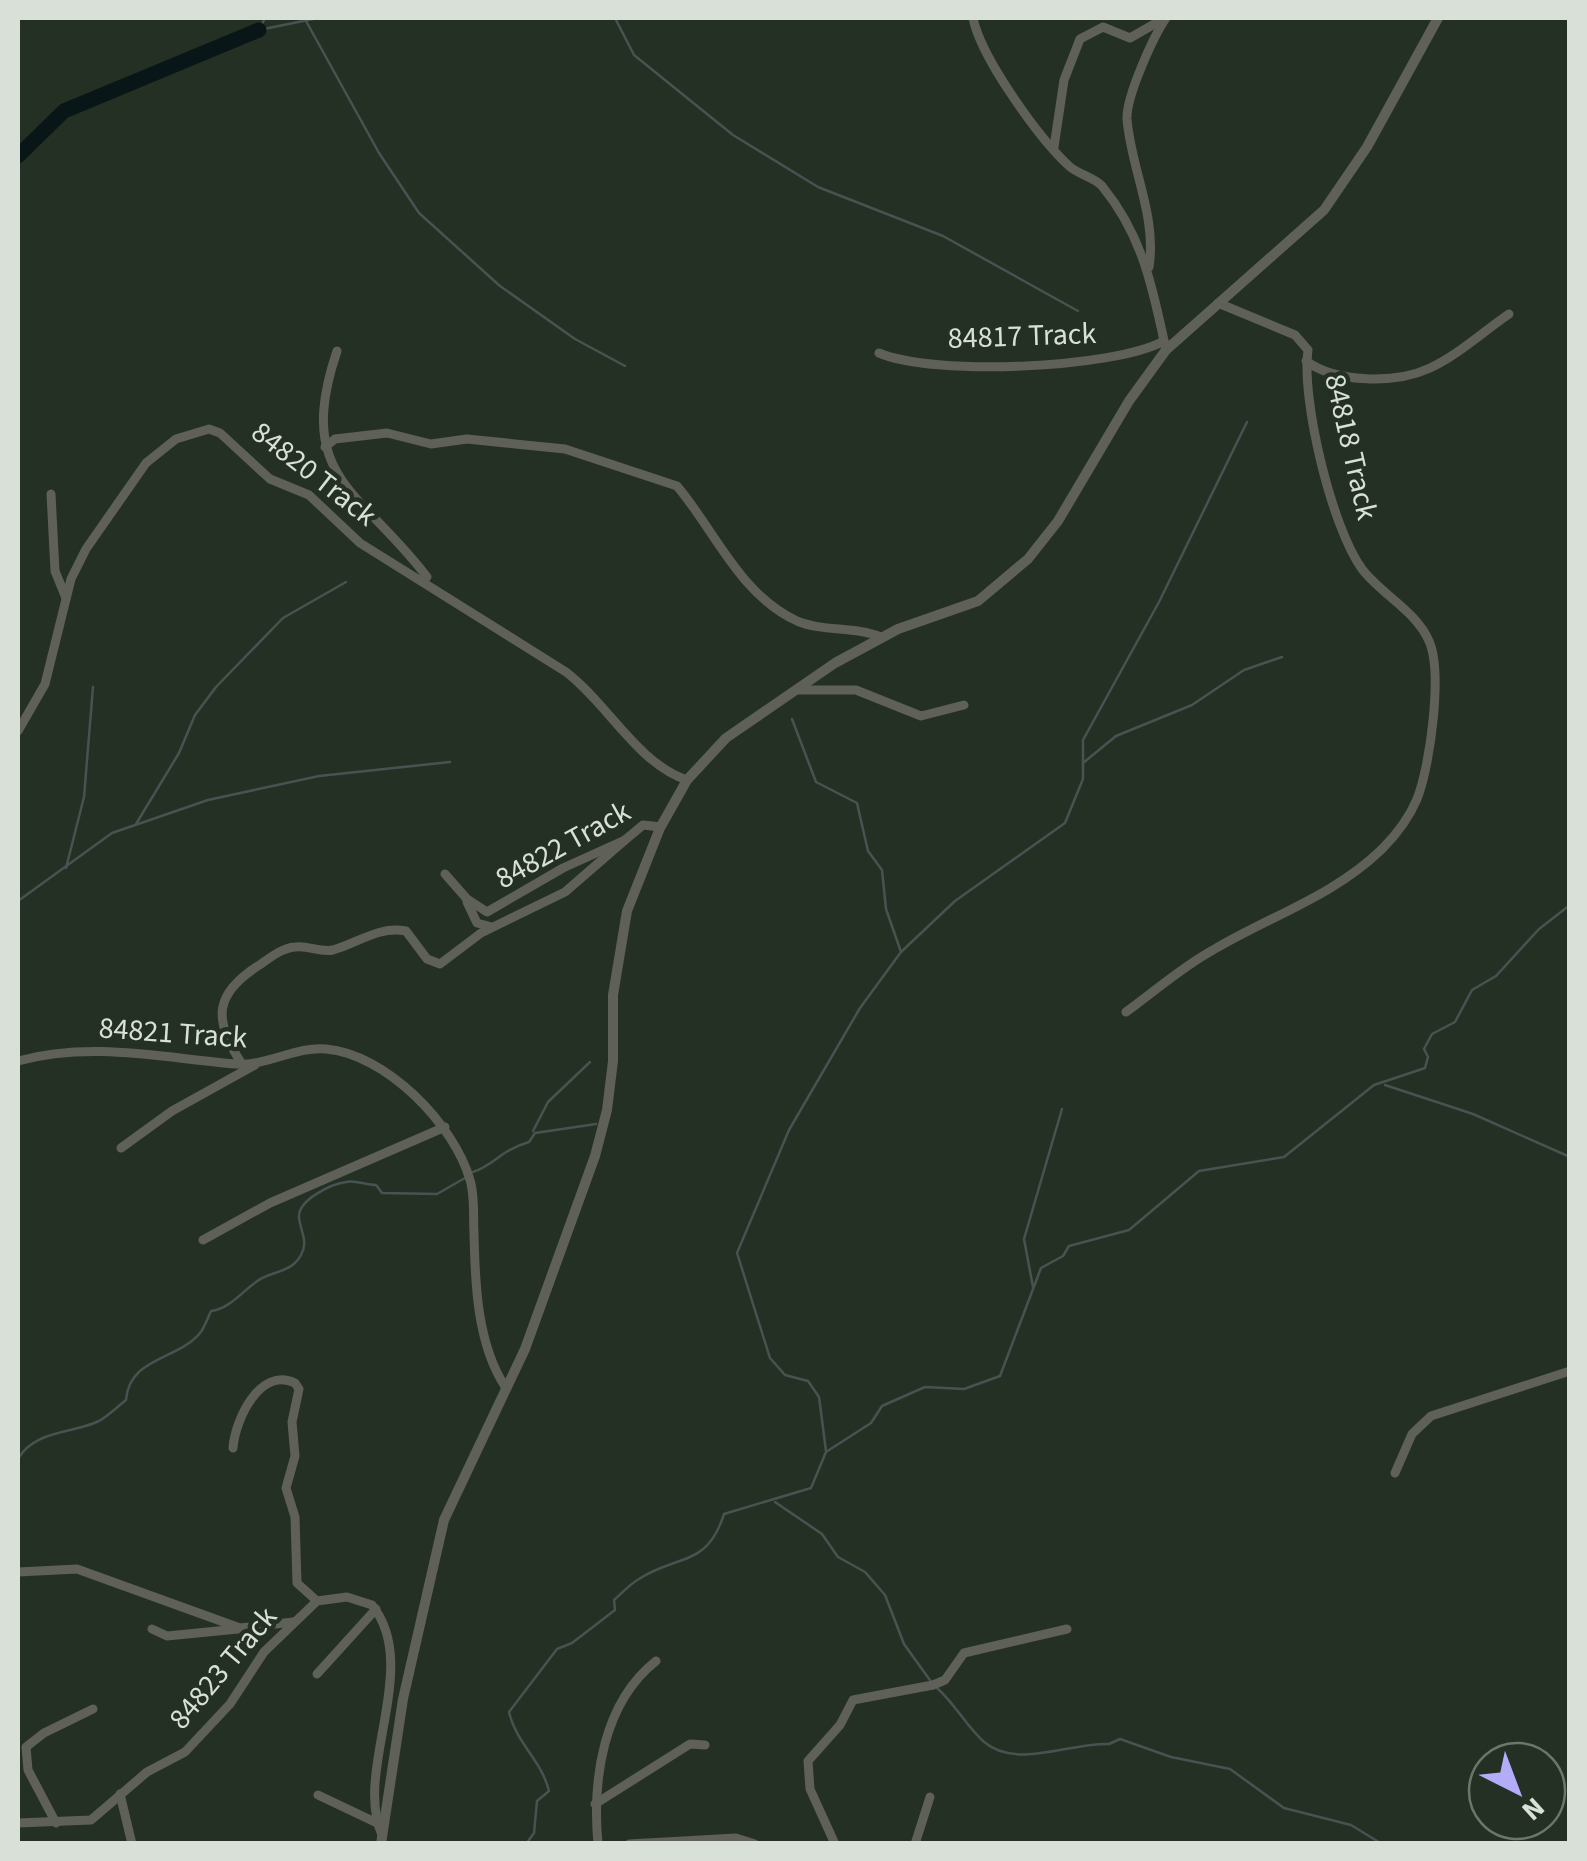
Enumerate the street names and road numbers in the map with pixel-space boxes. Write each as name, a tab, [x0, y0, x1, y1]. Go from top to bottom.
street label: 84817 Track	[947, 312, 1097, 360]
street label: 84818 Track	[1313, 370, 1389, 524]
street label: 84820 Track	[242, 411, 386, 537]
street label: 84822 Track	[488, 790, 639, 900]
street label: 84821 Track	[97, 1006, 249, 1060]
street label: 84823 Track	[159, 1597, 287, 1739]

